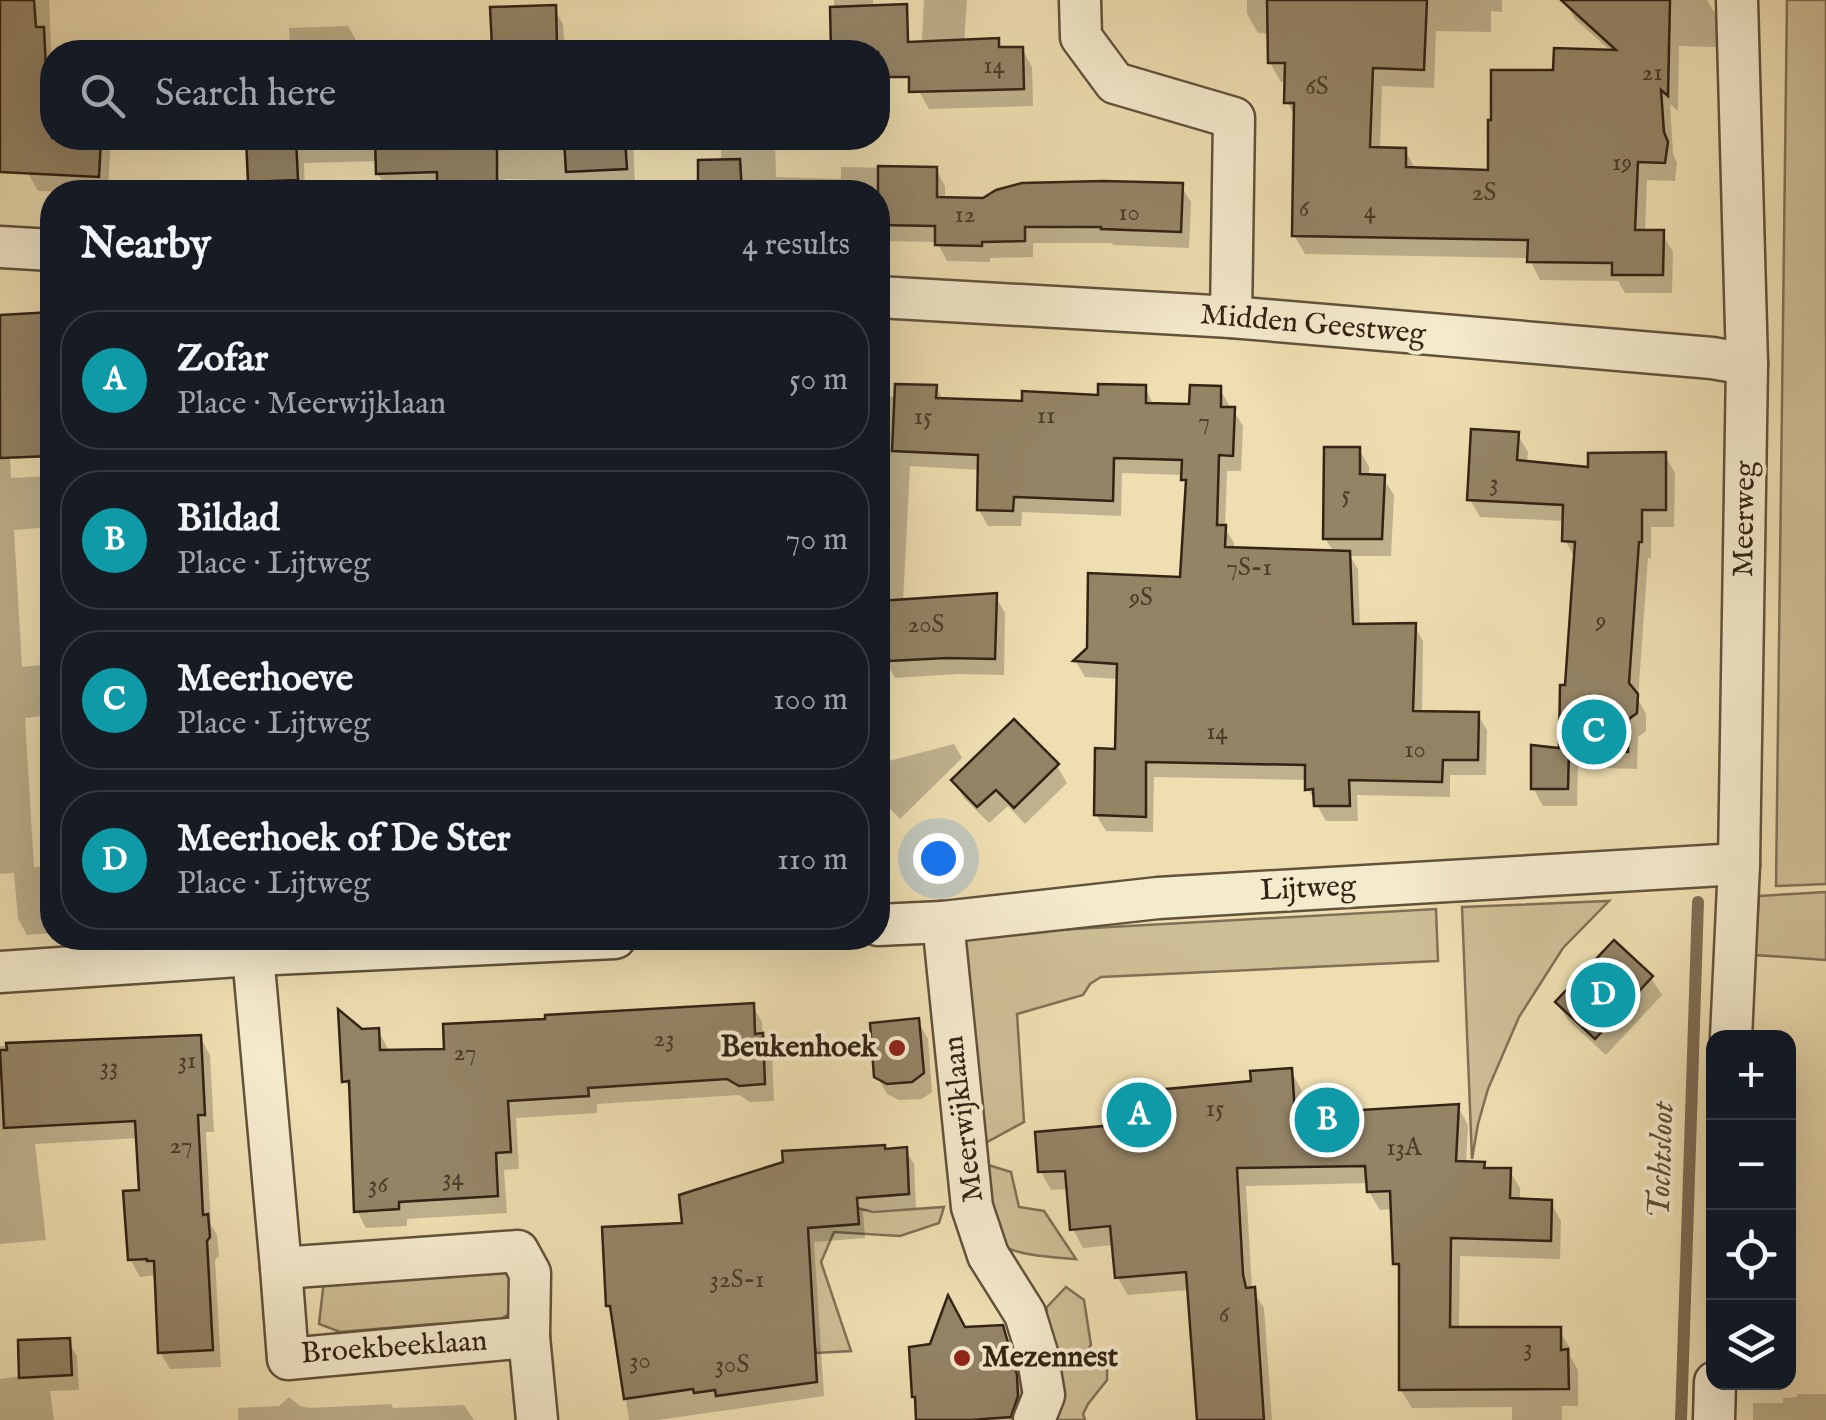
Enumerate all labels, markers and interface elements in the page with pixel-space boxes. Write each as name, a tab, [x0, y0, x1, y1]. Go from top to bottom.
search box	[40, 40, 890, 150]
house number: 14	[983, 50, 1006, 82]
house number: 21	[1641, 57, 1663, 89]
icon: search	[75, 68, 130, 123]
text: Search here	[155, 71, 336, 119]
house number: 6S	[1305, 71, 1329, 103]
house number: 19	[1612, 147, 1632, 179]
house number: 2S	[1472, 177, 1496, 209]
house number: 6	[1299, 193, 1310, 225]
house number: 4	[1364, 195, 1377, 227]
house number: 10	[1118, 197, 1140, 229]
house number: 12	[954, 199, 976, 231]
text: Nearby	[80, 219, 211, 272]
text: 4 results	[742, 225, 850, 266]
street label: Midden Geestweg	[1199, 296, 1428, 354]
text: Zofar	[177, 336, 268, 384]
text: A	[104, 360, 125, 401]
text: 50 m	[789, 360, 848, 401]
text: Place · Meerwijklaan	[177, 384, 446, 425]
house number: 11	[1037, 400, 1055, 432]
house number: 15	[914, 401, 932, 433]
house number: 7	[1198, 406, 1210, 438]
street label: Meerweg	[1725, 460, 1765, 577]
house number: 3	[1489, 467, 1499, 499]
house number: 5	[1341, 479, 1351, 511]
text: Bildad	[177, 496, 280, 544]
text: B	[104, 520, 125, 561]
text: 70 m	[786, 520, 848, 561]
text: Place · Lijtweg	[177, 544, 370, 585]
house number: 7S-1	[1226, 552, 1272, 584]
house number: 9S	[1128, 582, 1153, 614]
house number: 9	[1595, 605, 1606, 637]
house number: 20S	[908, 609, 944, 641]
text: Meerhoeve	[177, 656, 353, 704]
text: C	[103, 680, 126, 721]
text: 100 m	[773, 680, 848, 721]
pin: C	[1562, 694, 1626, 770]
text: Place · Lijtweg	[177, 704, 370, 745]
house number: 14	[1206, 716, 1229, 748]
house number: 10	[1404, 734, 1426, 766]
text: Meerhoek of De Ster	[177, 816, 510, 864]
your location	[913, 833, 964, 884]
text: D	[102, 840, 127, 881]
text: 110 m	[777, 840, 848, 881]
text: Place · Lijtweg	[177, 864, 370, 905]
street label: Lijtweg	[1259, 867, 1358, 910]
pin: D	[1570, 958, 1636, 1032]
house number: 23	[653, 1023, 675, 1055]
place label: Beukenhoek	[720, 1029, 878, 1067]
map controls	[1706, 1030, 1796, 1390]
button: +	[1706, 1030, 1796, 1120]
street label: Meerwijklaan	[935, 1034, 993, 1204]
house number: 27	[453, 1037, 477, 1069]
marker: Beukenhoek	[886, 1037, 908, 1059]
house number: 31	[178, 1045, 196, 1077]
house number: 33	[100, 1051, 118, 1083]
pin: A	[1106, 1078, 1172, 1152]
pin: B	[1294, 1082, 1360, 1158]
house number: 15	[1206, 1093, 1224, 1125]
water label: Tochtsloot	[1639, 1099, 1685, 1219]
button: −	[1706, 1120, 1796, 1210]
house number: 27	[169, 1130, 193, 1162]
house number: 13A	[1386, 1132, 1423, 1164]
house number: 34	[442, 1162, 465, 1194]
house number: 36	[368, 1169, 388, 1201]
button: locate	[1706, 1210, 1796, 1300]
house number: 32S-1	[710, 1264, 764, 1296]
house number: 6	[1219, 1299, 1230, 1331]
button: layers	[1706, 1300, 1796, 1390]
street label: Broekbeeklaan	[300, 1323, 488, 1373]
house number: 3	[1523, 1332, 1533, 1364]
place label: Mezennest	[982, 1339, 1119, 1377]
house number: 30	[629, 1345, 651, 1377]
marker: Mezennest	[951, 1347, 973, 1369]
house number: 30S	[715, 1349, 749, 1381]

